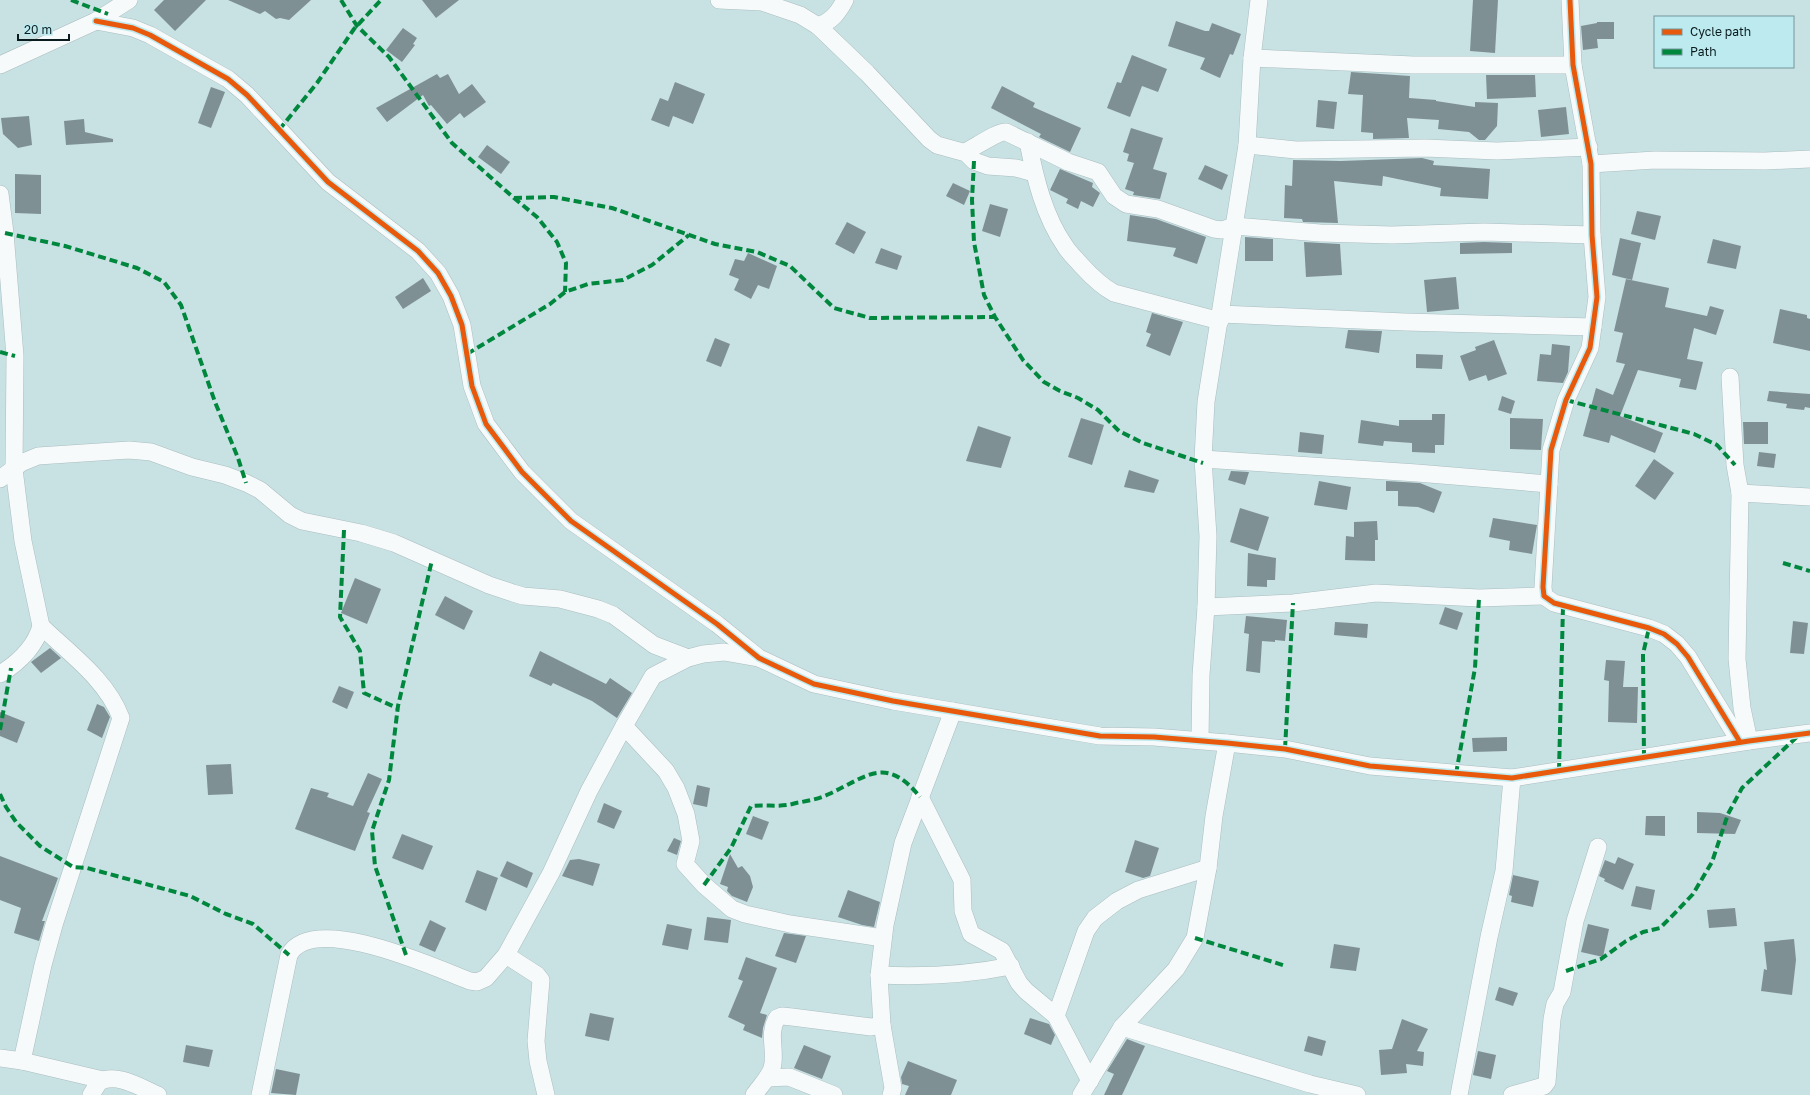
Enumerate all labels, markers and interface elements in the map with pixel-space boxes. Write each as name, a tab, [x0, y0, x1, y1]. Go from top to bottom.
scale bar	[18, 16, 69, 42]
legend	[1654, 16, 1794, 68]
text: 20 m	[24, 22, 52, 37]
text: Cycle path	[1690, 24, 1751, 39]
text: Path	[1690, 44, 1717, 59]

